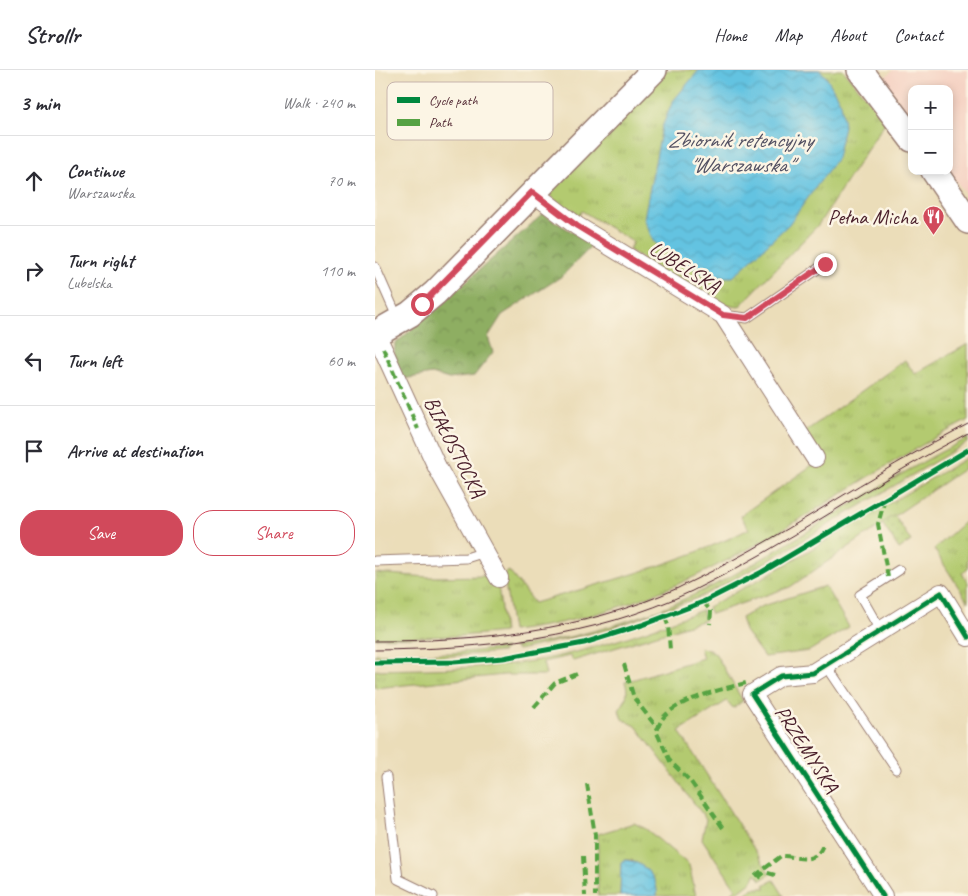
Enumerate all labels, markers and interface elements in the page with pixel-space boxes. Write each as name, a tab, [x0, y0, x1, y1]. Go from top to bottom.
text: Strollr	[25, 20, 80, 50]
text: Home	[714, 24, 747, 46]
text: Map	[775, 24, 802, 46]
text: About	[830, 24, 866, 46]
text: Contact	[894, 24, 943, 46]
legend	[387, 82, 553, 140]
map controls	[908, 85, 953, 175]
button: +	[908, 85, 953, 130]
text: 3 min	[20, 90, 60, 116]
text: Cycle path	[429, 92, 478, 109]
text: Walk · 240 m	[283, 93, 355, 113]
text: Path	[429, 114, 453, 131]
water label: Zbiornik retencyjny "Warszawska"	[668, 126, 816, 179]
button: −	[908, 130, 953, 175]
text: Continue	[67, 159, 124, 183]
icon: ahead	[20, 167, 48, 195]
text: 70 m	[328, 171, 355, 191]
text: Warszawska	[67, 183, 134, 203]
place label: Pełna Micha	[828, 204, 919, 230]
restaurant icon: Pełna Micha	[921, 205, 945, 236]
street label: LUBELSKA	[645, 235, 726, 299]
text: Turn right	[67, 249, 134, 273]
route end	[814, 253, 837, 276]
icon: right	[20, 257, 48, 285]
text: 110 m	[321, 261, 355, 281]
text: Lubelska	[67, 273, 112, 293]
route start	[411, 293, 434, 316]
icon: left	[20, 347, 48, 375]
text: Turn left	[67, 349, 122, 373]
text: 60 m	[328, 351, 355, 371]
street label: BIAŁOSTOCKA	[418, 392, 492, 502]
icon: arrive	[20, 437, 48, 465]
text: Arrive at destination	[67, 439, 203, 463]
button: Save	[20, 510, 183, 556]
button: Share	[193, 510, 355, 556]
street label: PRZEMYSKA	[769, 701, 845, 798]

